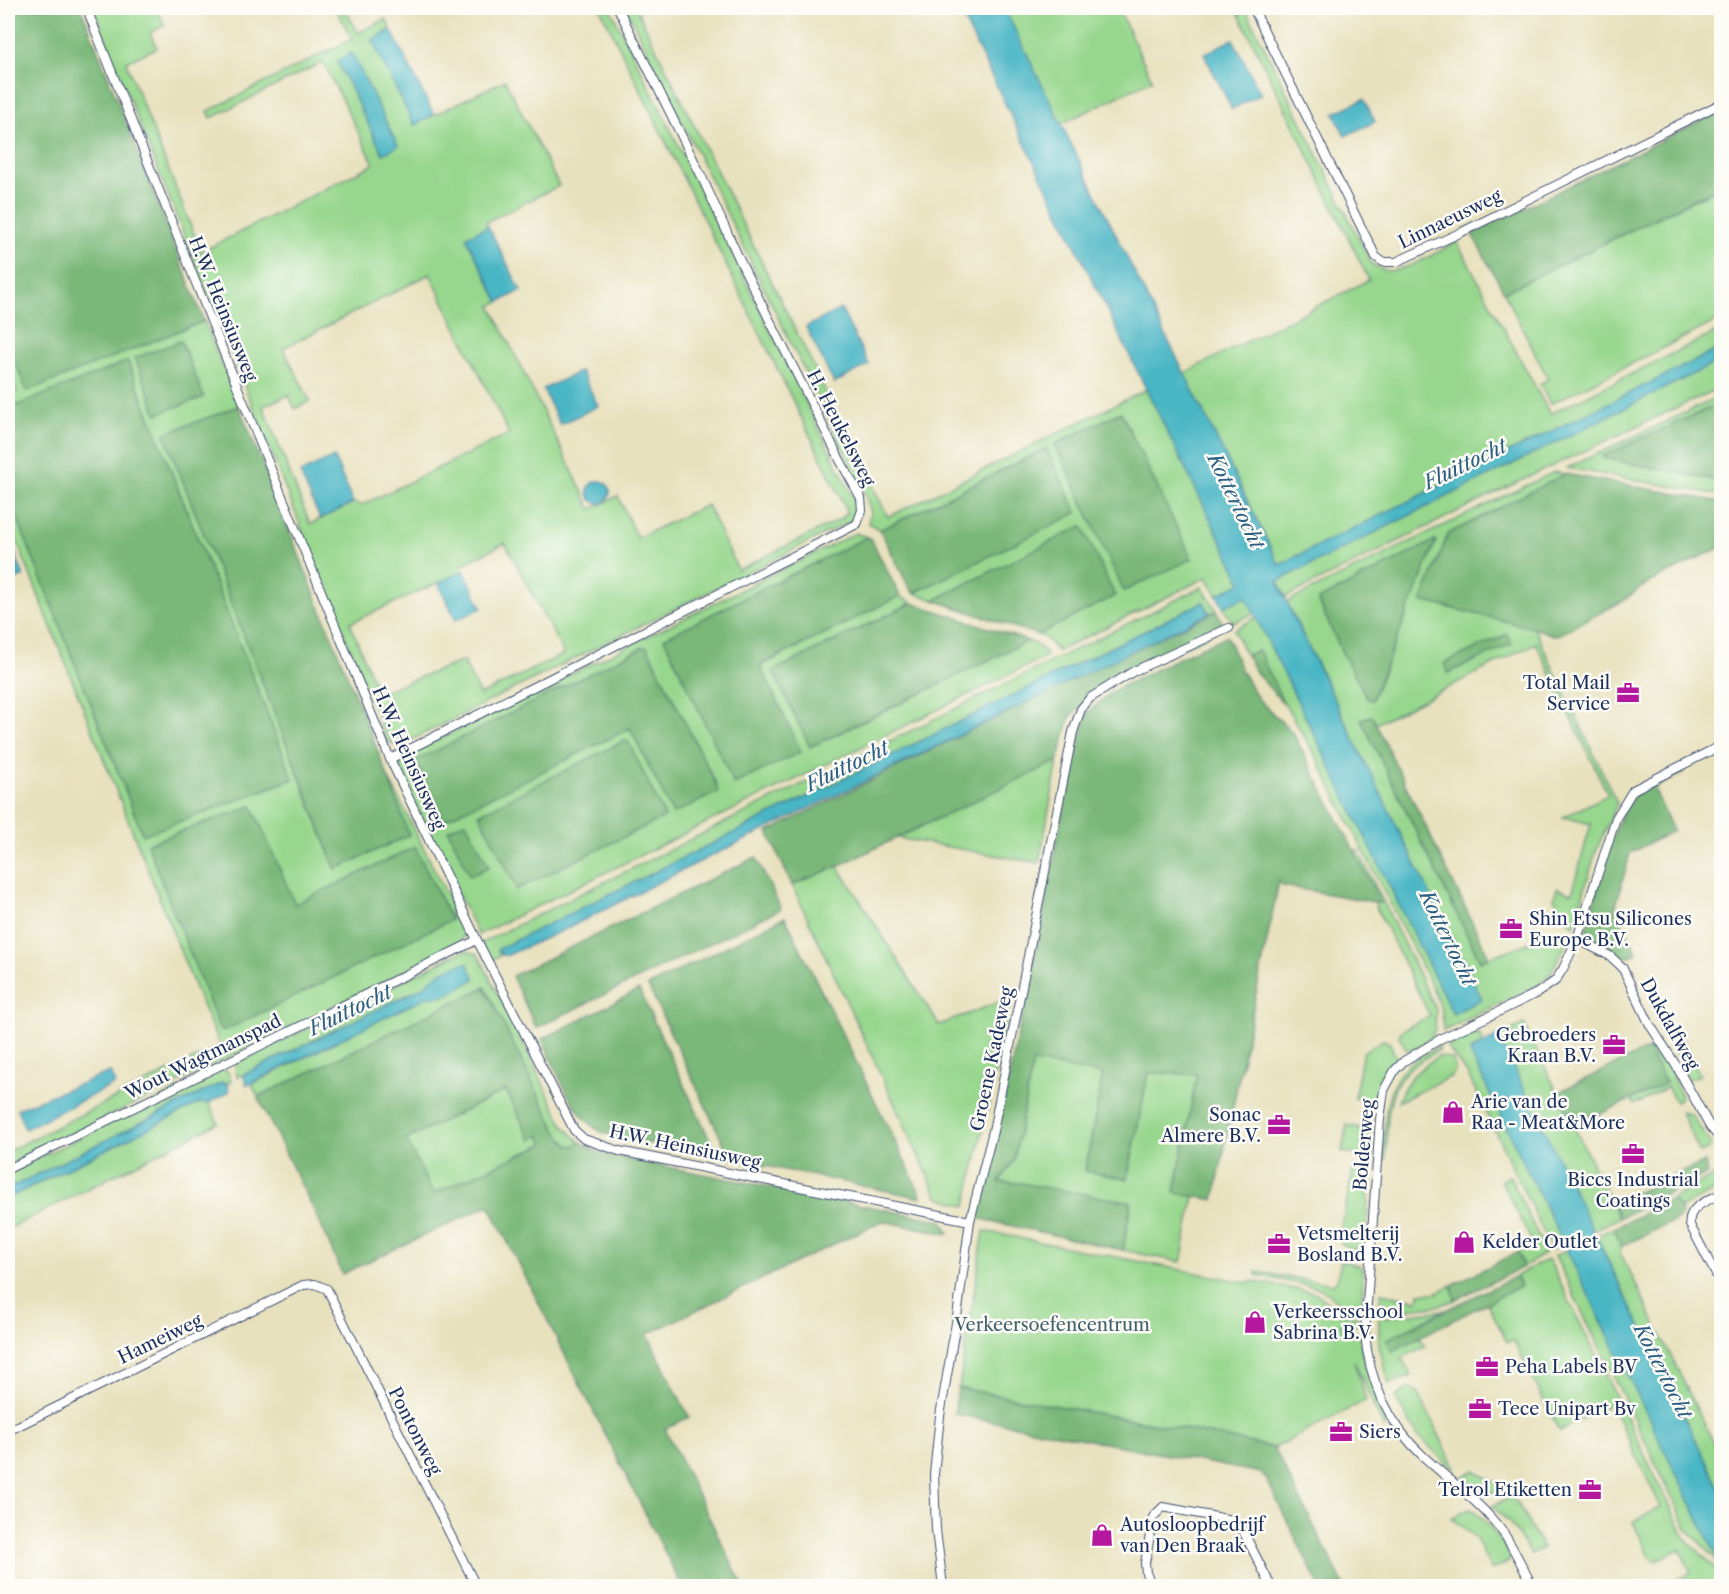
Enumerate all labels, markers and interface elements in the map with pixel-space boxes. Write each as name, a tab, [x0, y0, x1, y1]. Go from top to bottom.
street label: Linnaeusweg	[1395, 184, 1506, 253]
street label: H.W. Heinsiusweg	[184, 233, 262, 385]
street label: H. Heukelsweg	[802, 366, 880, 490]
water label: Fluittocht	[1418, 433, 1511, 495]
water label: Kottertocht	[1202, 447, 1270, 554]
place label: Total Mail Service	[1523, 672, 1610, 715]
office icon: Total Mail Service	[1615, 680, 1641, 706]
street label: H.W. Heinsiusweg	[368, 683, 451, 834]
water label: Fluittocht	[800, 735, 893, 797]
water label: Kottertocht	[1414, 884, 1482, 991]
place label: Shin Etsu Silicones Europe B.V.	[1529, 908, 1692, 951]
office icon: Shin Etsu Silicones Europe B.V.	[1498, 916, 1524, 942]
street label: Dukdalfweg	[1636, 974, 1704, 1074]
water label: Fluittocht	[303, 979, 396, 1041]
street label: Groene Kadeweg	[966, 984, 1018, 1133]
street label: Wout Wagtmanspad	[120, 1010, 285, 1105]
place label: Gebroeders Kraan B.V.	[1496, 1024, 1596, 1067]
office icon: Gebroeders Kraan B.V.	[1601, 1032, 1627, 1058]
place label: Arie van de Raa - Meat&More	[1470, 1091, 1625, 1134]
street label: Bolderweg	[1349, 1098, 1379, 1192]
shop icon: Arie van de Raa - Meat&More	[1440, 1099, 1466, 1125]
place label: Sonac Almere B.V.	[1160, 1104, 1261, 1147]
office icon: Sonac Almere B.V.	[1266, 1112, 1292, 1138]
street label: H.W. Heinsiusweg	[607, 1120, 763, 1174]
office icon: Biccs Industrial Coatings	[1620, 1141, 1646, 1167]
place label: Biccs Industrial Coatings	[1567, 1169, 1699, 1212]
place label: Vetsmelterij Bosland B.V.	[1296, 1223, 1403, 1266]
shop icon: Kelder Outlet	[1451, 1229, 1477, 1255]
office icon: Vetsmelterij Bosland B.V.	[1266, 1231, 1292, 1257]
place label: Kelder Outlet	[1482, 1231, 1599, 1253]
place label: Verkeersschool Sabrina B.V.	[1272, 1301, 1403, 1344]
street label: Hameiweg	[114, 1309, 206, 1369]
shop icon: Verkeersschool Sabrina B.V.	[1242, 1309, 1268, 1335]
park label: Verkeersoefencentrum	[953, 1314, 1150, 1336]
water label: Kottertocht	[1628, 1318, 1698, 1423]
office icon: Peha Labels BV	[1474, 1354, 1500, 1380]
place label: Peha Labels BV	[1505, 1356, 1638, 1378]
street label: Pontonweg	[383, 1383, 447, 1479]
office icon: Tece Unipart Bv	[1467, 1396, 1493, 1422]
place label: Tece Unipart Bv	[1498, 1398, 1636, 1420]
office icon: Siers	[1328, 1419, 1354, 1445]
place label: Siers	[1359, 1421, 1401, 1443]
office icon: Telrol Etiketten	[1577, 1477, 1603, 1503]
place label: Telrol Etiketten	[1438, 1479, 1572, 1501]
place label: Autosloopbedrijf van Den Braak	[1119, 1514, 1267, 1557]
shop icon: Autosloopbedrijf van Den Braak	[1089, 1522, 1115, 1548]

